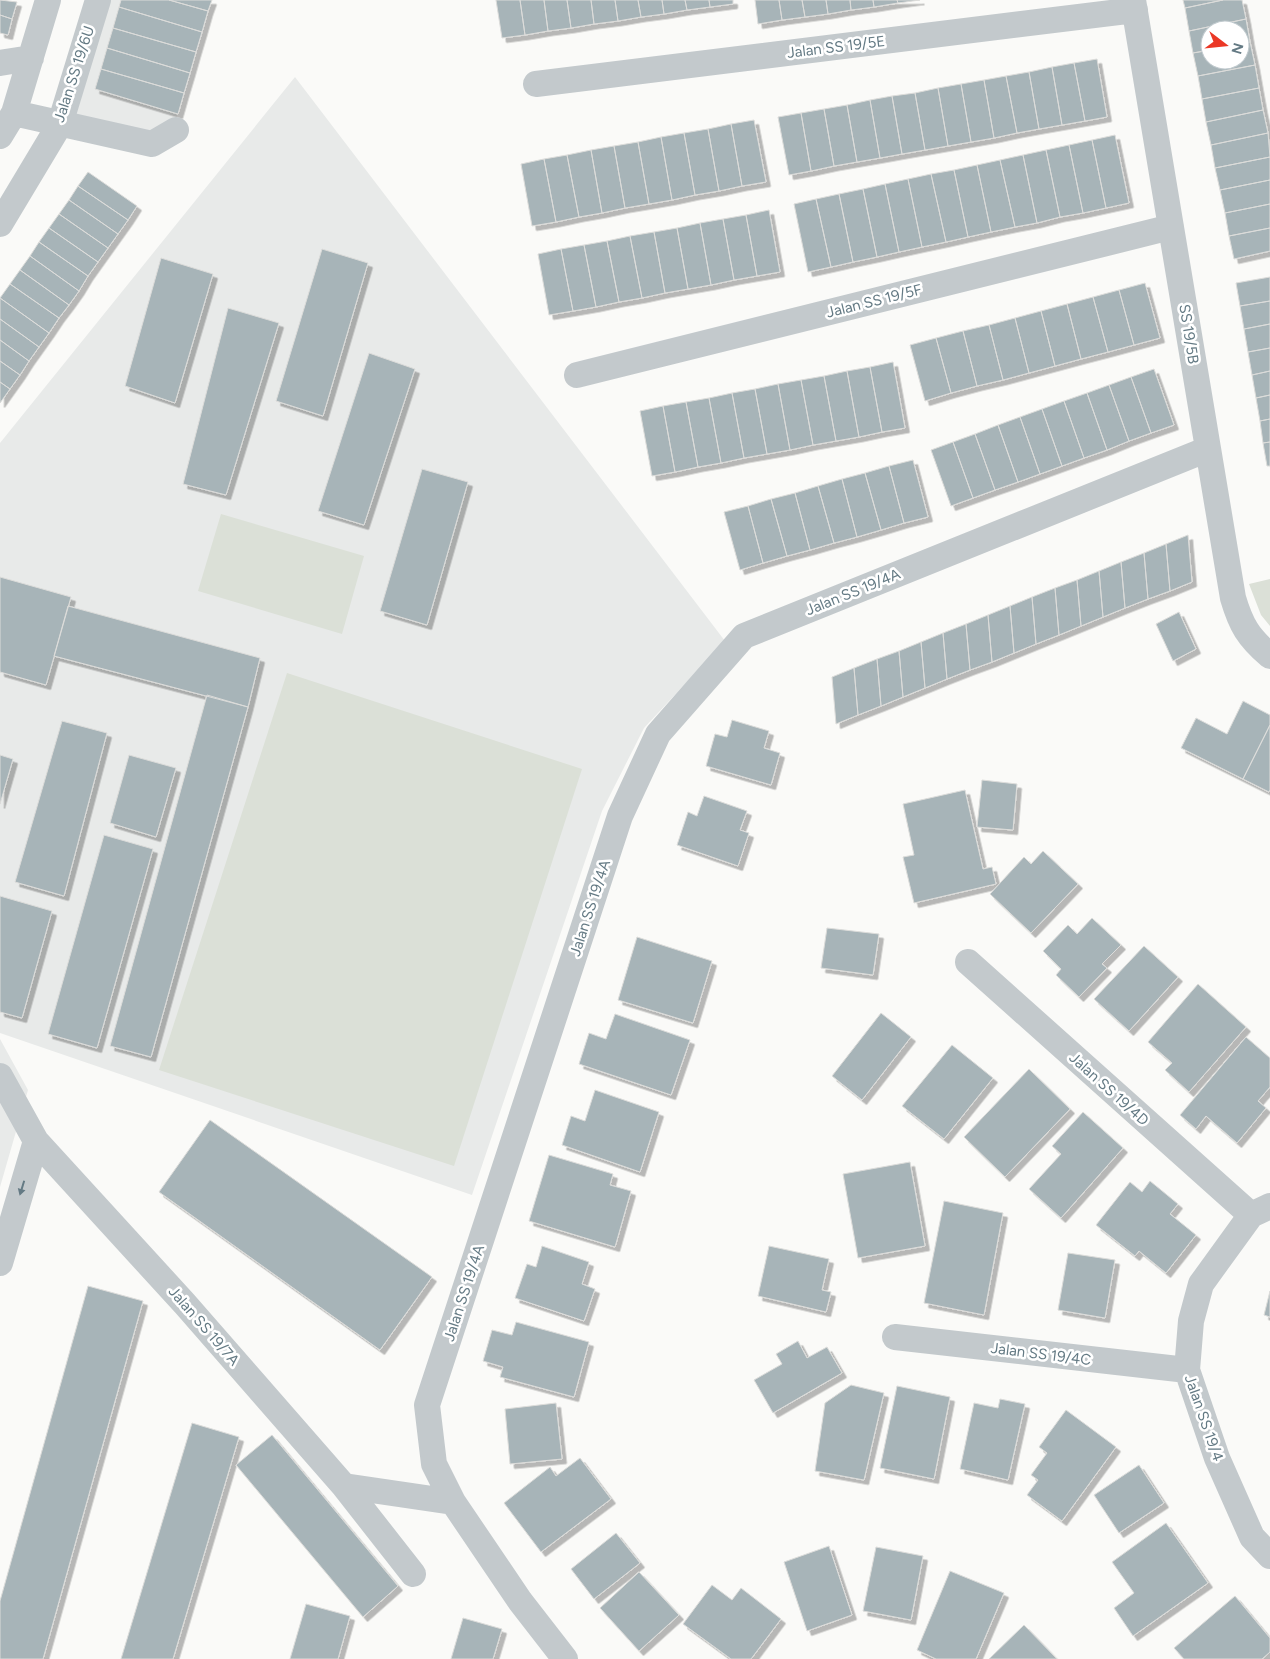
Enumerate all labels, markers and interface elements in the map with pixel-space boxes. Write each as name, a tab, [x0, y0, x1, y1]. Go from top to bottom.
north arrow	[1200, 20, 1250, 70]
street label: Jalan SS 19/6U	[50, 24, 98, 124]
street label: Jalan SS 19/5E	[786, 32, 886, 62]
text: N	[1227, 41, 1247, 56]
street label: Jalan SS 19/5F	[824, 280, 924, 322]
street label: SS 19/5B	[1175, 303, 1203, 365]
street label: Jalan SS 19/4A	[803, 565, 903, 619]
street label: Jalan SS 19/4A	[566, 857, 614, 959]
street label: Jalan SS 19/4D	[1066, 1049, 1152, 1129]
one-way arrow	[18, 1180, 26, 1195]
street label: Jalan SS 19/4A	[440, 1242, 488, 1344]
street label: Jalan SS 19/7A	[165, 1283, 243, 1369]
street label: Jalan SS 19/4C	[990, 1339, 1092, 1369]
street label: Jalan SS 19/4	[1181, 1372, 1227, 1464]

